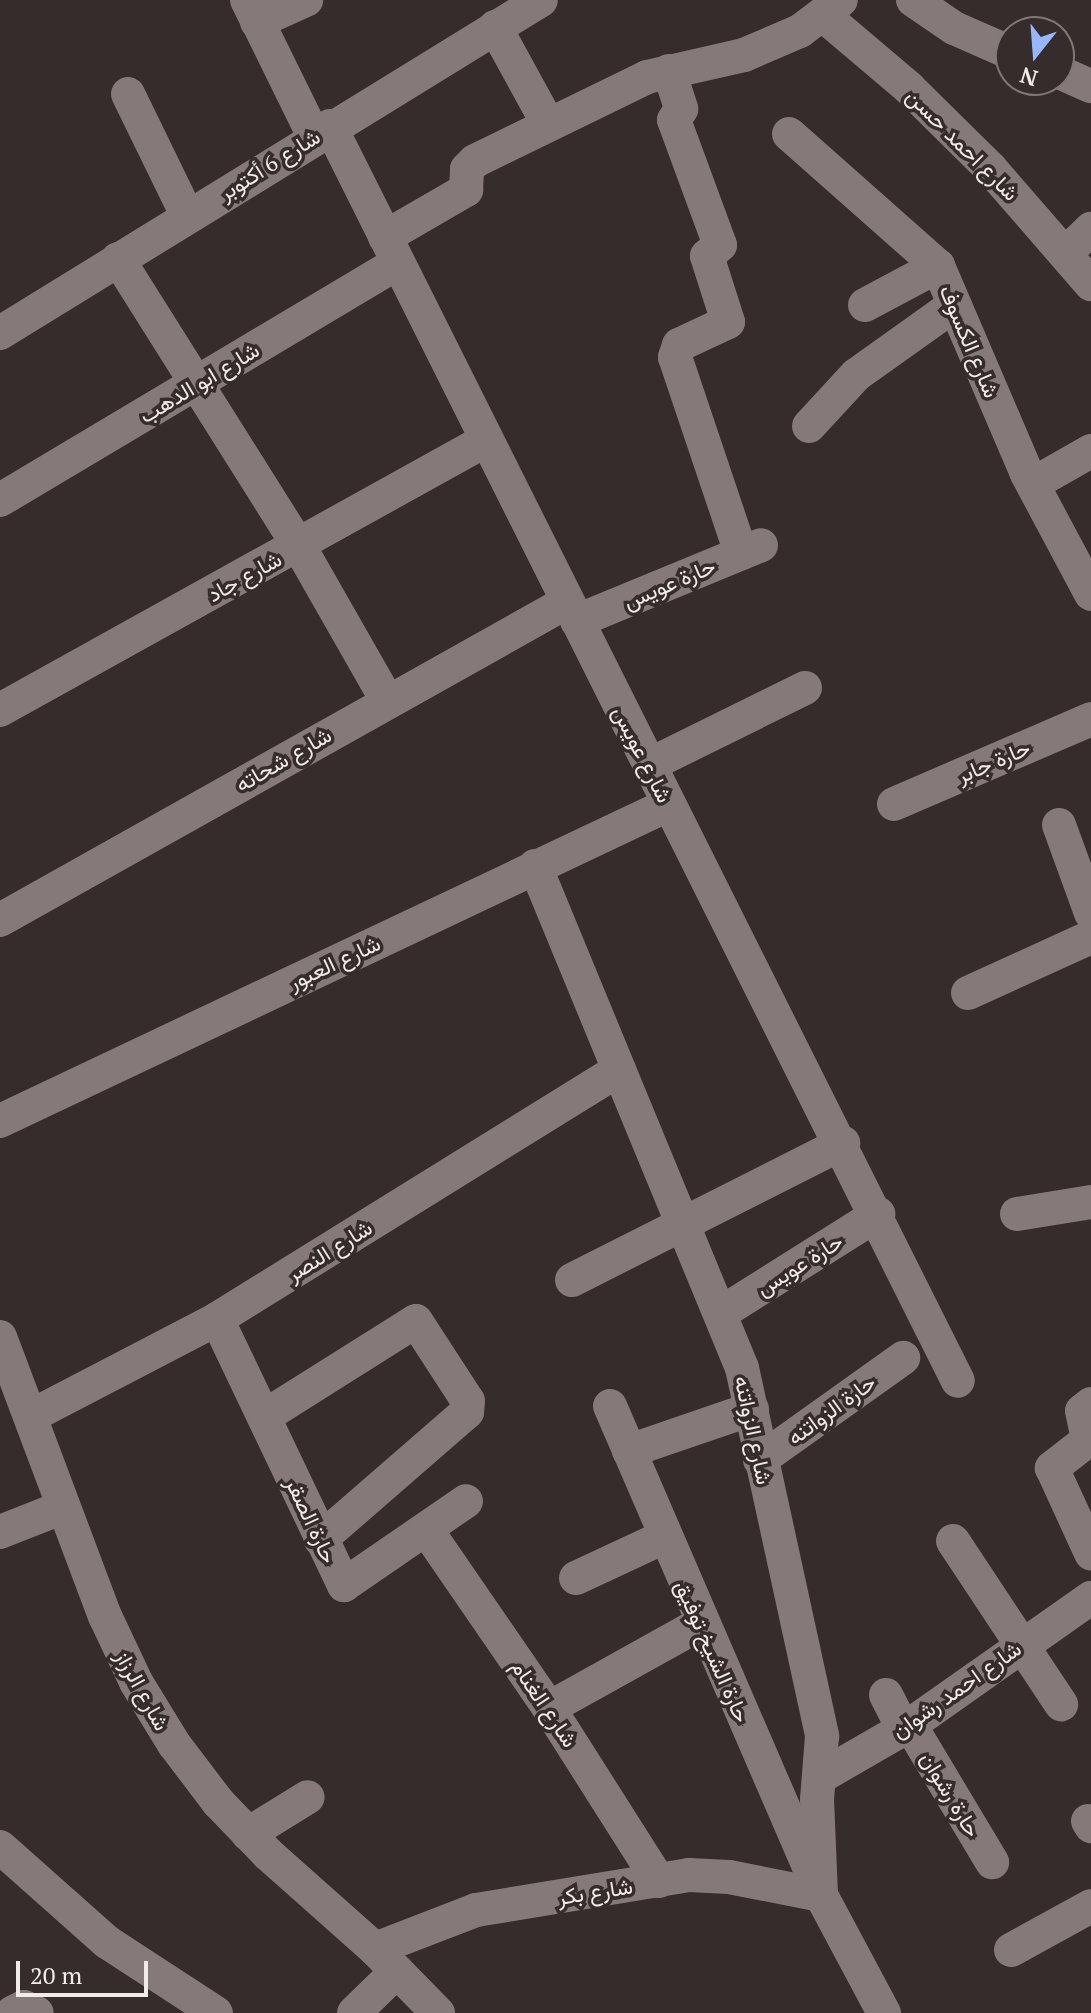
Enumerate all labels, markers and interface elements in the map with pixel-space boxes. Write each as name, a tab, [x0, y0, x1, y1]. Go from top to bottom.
north arrow	[995, 16, 1075, 96]
text: N	[1016, 61, 1041, 94]
street label: شارع احمد حسن	[901, 82, 1025, 206]
street label: شارع 6 أكتوبر	[214, 123, 324, 205]
street label: شارع الكسوف	[934, 281, 1006, 401]
street label: شارع ابو الدهب	[134, 336, 264, 428]
street label: شارع جاد	[202, 545, 286, 607]
street label: حارة عويس	[619, 552, 719, 614]
street label: شارع عويس	[607, 701, 679, 807]
street label: شارع شحاته	[230, 721, 336, 797]
street label: حارة جابر	[952, 734, 1034, 788]
street label: شارع العبور	[284, 929, 384, 995]
street label: شارع النصر	[281, 1213, 377, 1287]
street label: حارة عويس	[751, 1227, 847, 1301]
street label: حارة الزواتنه	[782, 1368, 880, 1450]
street label: شارع الزواتنه	[730, 1373, 778, 1487]
street label: حارة الصقر	[281, 1473, 343, 1567]
street label: حارة الشيخ توفيق	[670, 1576, 756, 1726]
street label: شارع احمد رشوان	[886, 1635, 1026, 1743]
street label: شارع الرزاز	[110, 1645, 176, 1735]
street label: شارع الغنام	[506, 1654, 584, 1752]
street label: حارة رشوان	[915, 1747, 987, 1841]
street label: شارع بكر	[555, 1872, 635, 1910]
scale bar	[20, 1945, 152, 1995]
text: 20 m	[30, 1959, 82, 1991]

